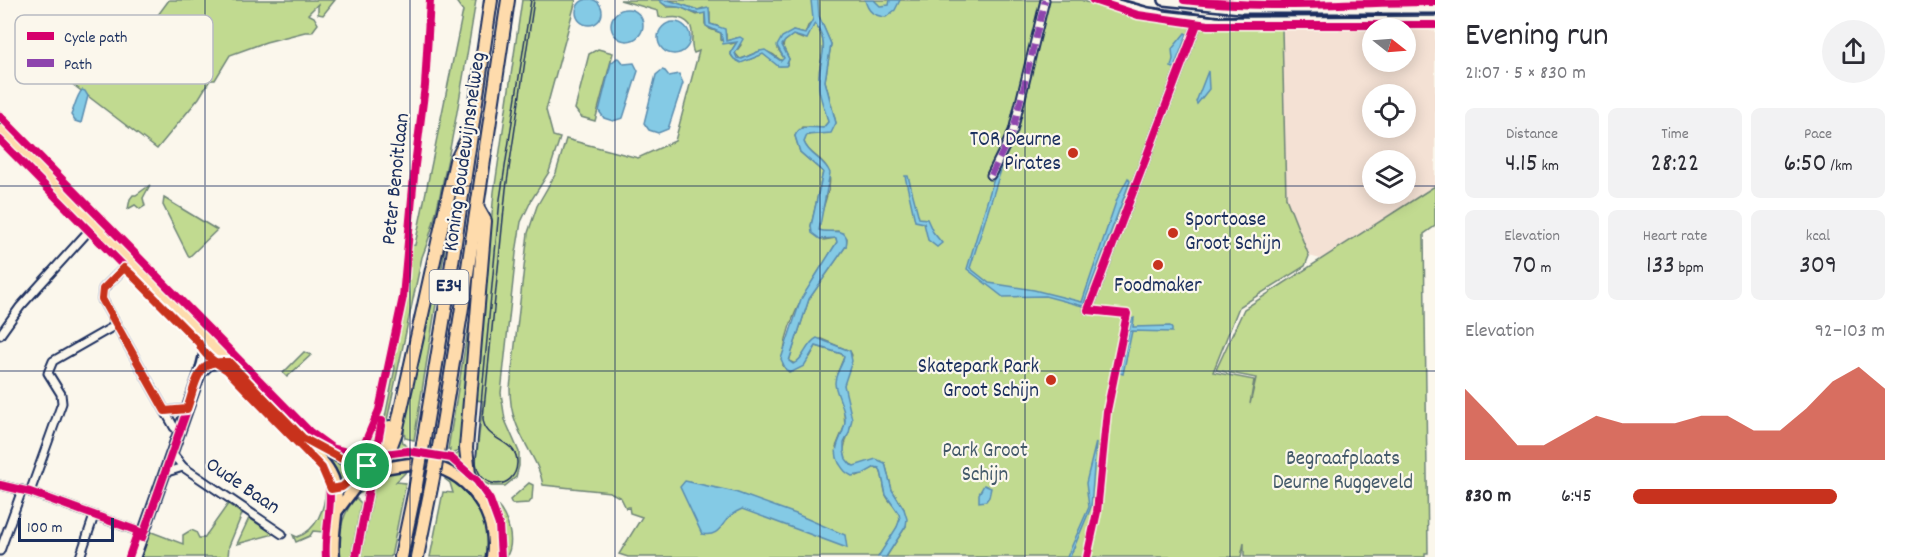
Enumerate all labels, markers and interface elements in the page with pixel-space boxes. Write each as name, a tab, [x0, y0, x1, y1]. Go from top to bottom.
text: Evening run	[1465, 14, 1609, 61]
legend	[15, 15, 213, 84]
north arrow	[1362, 18, 1416, 72]
map controls	[1362, 18, 1416, 204]
button: share	[1822, 20, 1885, 83]
text: Cycle path	[64, 27, 127, 50]
street label: Koning Boudewijnsnelweg	[437, 50, 495, 254]
text: Path	[64, 54, 92, 77]
text: 21:07 · 5 × 830 m	[1465, 60, 1586, 88]
button: locate	[1362, 84, 1416, 138]
street label: Peter Benoitlaan	[375, 111, 419, 247]
text: Distance	[1506, 123, 1558, 146]
text: Time	[1661, 123, 1689, 146]
text: Pace	[1804, 123, 1832, 146]
place label: TOR Deurne Pirates	[970, 126, 1061, 180]
marker: TOR Deurne Pirates	[1066, 146, 1080, 160]
text: 4.15	[1505, 146, 1538, 183]
text: 28:22	[1651, 146, 1699, 183]
text: 6:50	[1783, 146, 1827, 183]
button: layers	[1362, 150, 1416, 204]
text: km	[1538, 155, 1559, 178]
text: /km	[1827, 155, 1853, 178]
place label: Sportoase Groot Schijn	[1185, 206, 1281, 260]
text: Elevation	[1504, 225, 1560, 248]
text: Heart rate	[1643, 225, 1707, 248]
text: kcal	[1806, 225, 1830, 248]
marker: Sportoase Groot Schijn	[1166, 226, 1180, 240]
text: 70	[1513, 248, 1537, 285]
text: 133	[1646, 248, 1675, 285]
text: 309	[1799, 248, 1837, 285]
text: m	[1537, 257, 1551, 280]
text: bpm	[1675, 257, 1704, 280]
marker: Foodmaker	[1151, 258, 1165, 272]
road number: E34	[430, 270, 468, 304]
place label: Foodmaker	[1114, 272, 1202, 302]
text: Elevation	[1465, 318, 1535, 346]
text: 92–103 m	[1815, 318, 1885, 346]
place label: Skatepark Park Groot Schijn	[918, 353, 1039, 407]
marker: Skatepark Park Groot Schijn	[1044, 373, 1058, 387]
park label: Park Groot Schijn	[942, 437, 1028, 491]
pin	[341, 440, 392, 491]
park label: Begraafplaats Deurne Ruggeveld	[1273, 445, 1413, 499]
icon: arrive	[350, 449, 383, 482]
street label: Oude Baan	[199, 451, 285, 523]
text: 830 m	[1465, 483, 1511, 511]
text: 6:45	[1561, 483, 1592, 511]
scale bar	[18, 515, 114, 542]
text: 100 m	[27, 517, 63, 540]

